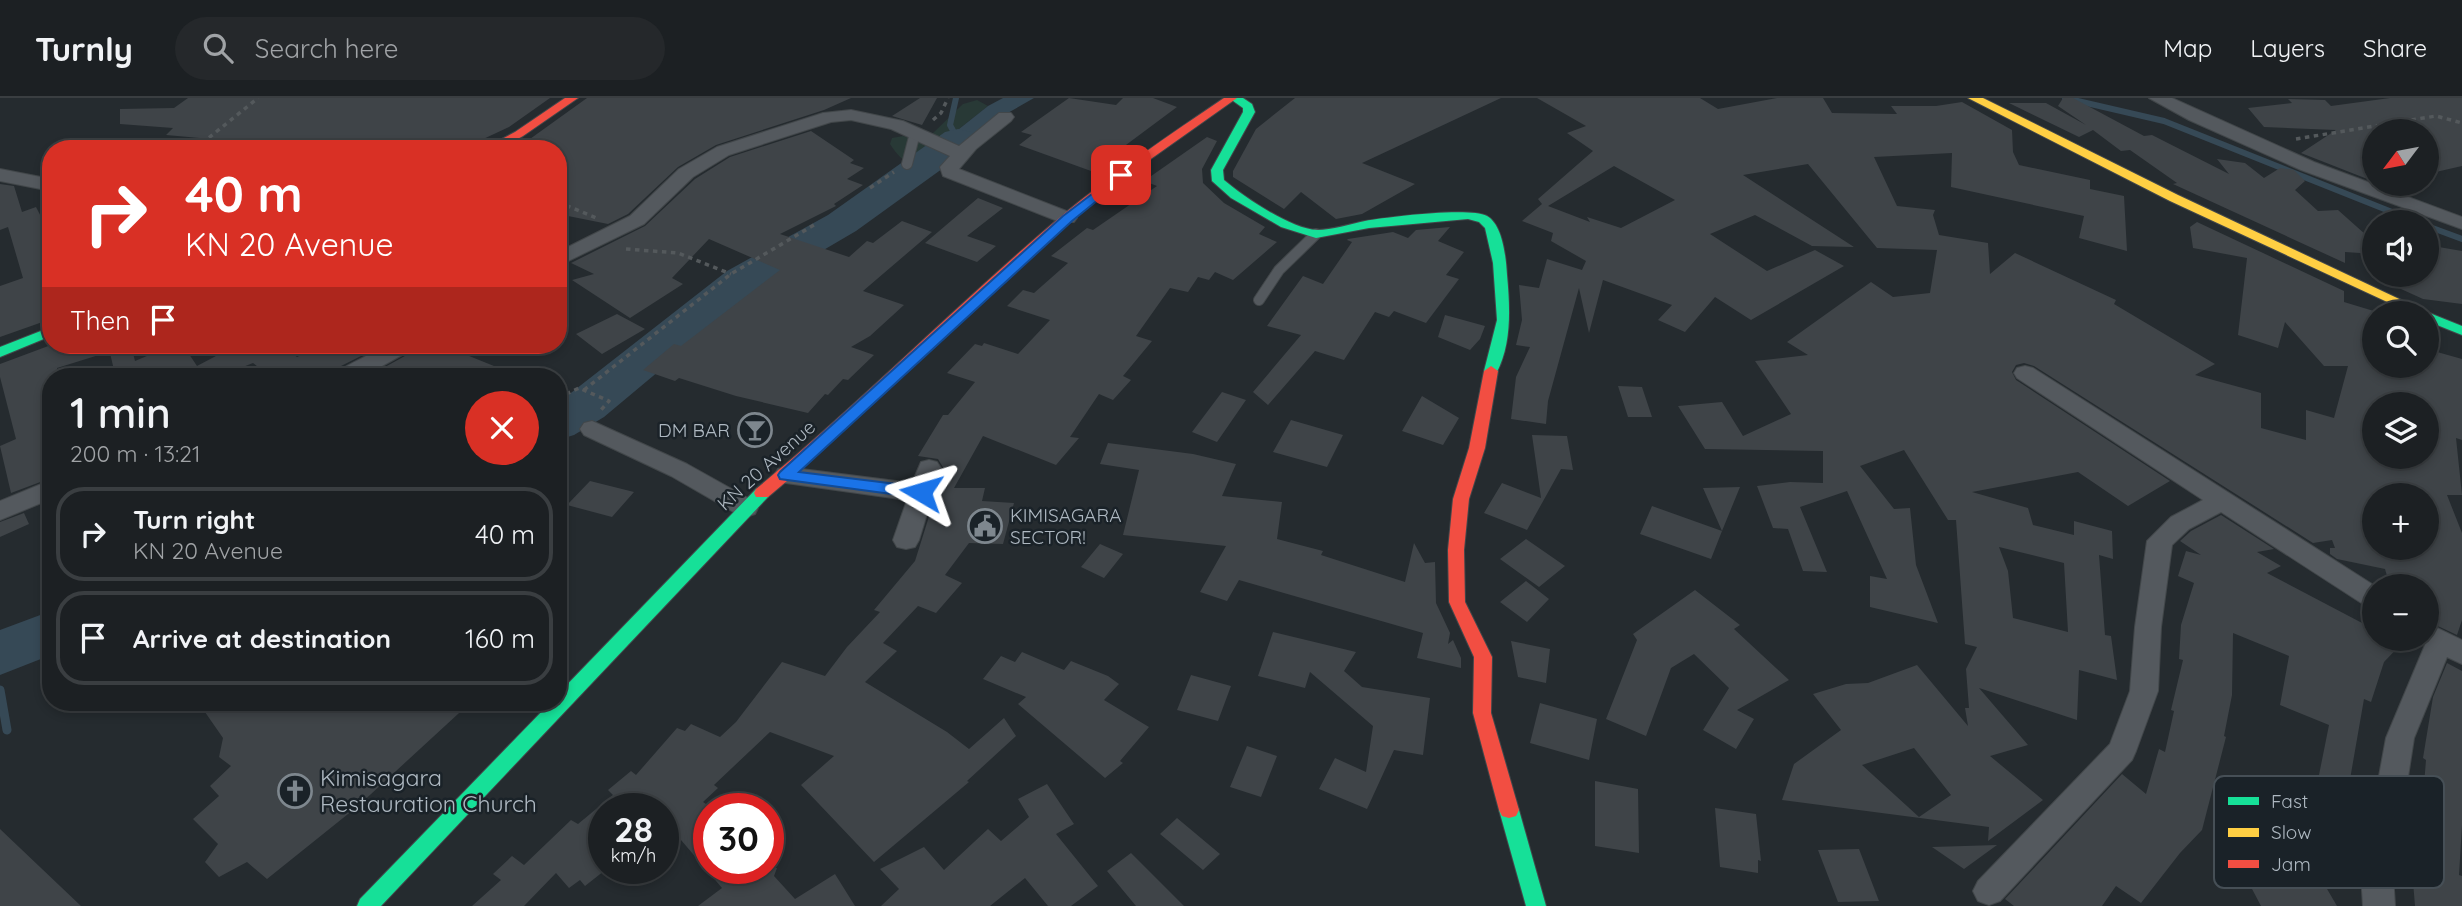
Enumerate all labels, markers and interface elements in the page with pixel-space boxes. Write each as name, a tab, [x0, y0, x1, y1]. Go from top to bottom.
search box	[175, 17, 665, 80]
text: Turnly	[35, 28, 133, 69]
icon: search	[199, 29, 237, 67]
text: Search here	[255, 32, 398, 65]
text: Map	[2163, 33, 2212, 63]
text: Layers	[2250, 33, 2325, 63]
text: Share	[2363, 33, 2427, 63]
north arrow	[2362, 119, 2440, 196]
map controls	[2362, 119, 2439, 651]
pin	[1091, 145, 1151, 205]
icon: arrive	[1102, 156, 1140, 194]
text: 40 m	[185, 163, 303, 224]
icon: right	[70, 168, 161, 259]
button: sound	[2362, 210, 2439, 287]
text: KN 20 Avenue	[185, 224, 394, 264]
icon: arrive	[144, 301, 182, 339]
button: search	[2362, 301, 2439, 378]
text: Then	[70, 304, 130, 337]
text: 1 min	[70, 386, 171, 439]
button: close	[465, 391, 539, 465]
button: layers	[2362, 392, 2439, 469]
bar icon: DM BAR	[736, 411, 774, 449]
street label: KN 20 Avenue	[712, 415, 820, 515]
place label: DM BAR	[658, 418, 730, 442]
text: 200 m · 13:21	[70, 439, 201, 468]
position arrow	[884, 455, 958, 529]
button: +	[2362, 483, 2439, 560]
text: Turn right	[133, 503, 255, 536]
place label: KIMISAGARA SECTOR!	[1010, 503, 1121, 549]
public building icon: KIMISAGARA SECTOR!	[966, 507, 1004, 545]
icon: right	[74, 515, 112, 553]
text: 40 m	[475, 518, 535, 551]
text: KN 20 Avenue	[133, 536, 283, 565]
button: −	[2362, 574, 2439, 651]
icon: arrive	[74, 619, 112, 657]
text: Arrive at destination	[133, 622, 391, 655]
text: 160 m	[465, 622, 535, 655]
place label: Kimisagara Restauration Church	[320, 763, 537, 818]
church icon: Kimisagara Restauration Church	[276, 772, 314, 810]
legend	[2214, 776, 2444, 888]
text: Fast	[2271, 789, 2308, 813]
speed limit sign: 30	[693, 793, 784, 884]
text: 28	[614, 807, 653, 851]
text: Slow	[2271, 820, 2312, 844]
text: km/h	[611, 844, 656, 867]
text: Jam	[2271, 852, 2311, 876]

